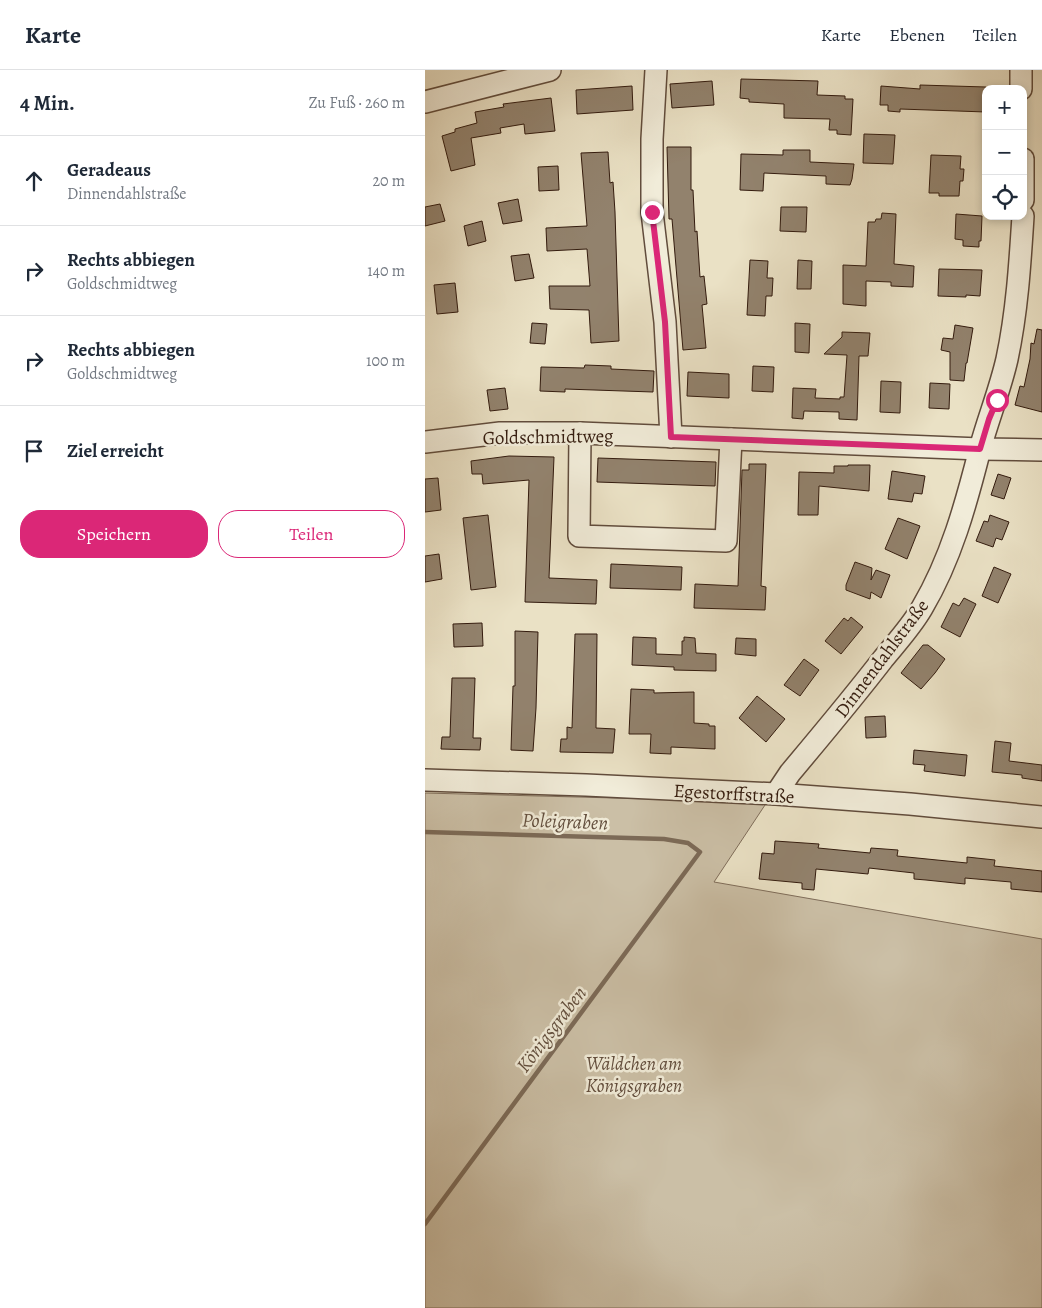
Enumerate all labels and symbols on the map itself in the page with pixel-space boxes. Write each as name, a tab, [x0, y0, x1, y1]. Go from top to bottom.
route end	[641, 201, 664, 224]
route start	[986, 389, 1009, 412]
street label: Goldschmidtweg	[482, 423, 614, 451]
street label: Dinnendahlstraße	[829, 594, 935, 723]
street label: Egestorffstraße	[673, 778, 795, 810]
water label: Poleigraben	[521, 807, 609, 836]
water label: Königsgraben	[510, 981, 593, 1078]
park label: Wäldchen am Königsgraben	[586, 1051, 682, 1099]

